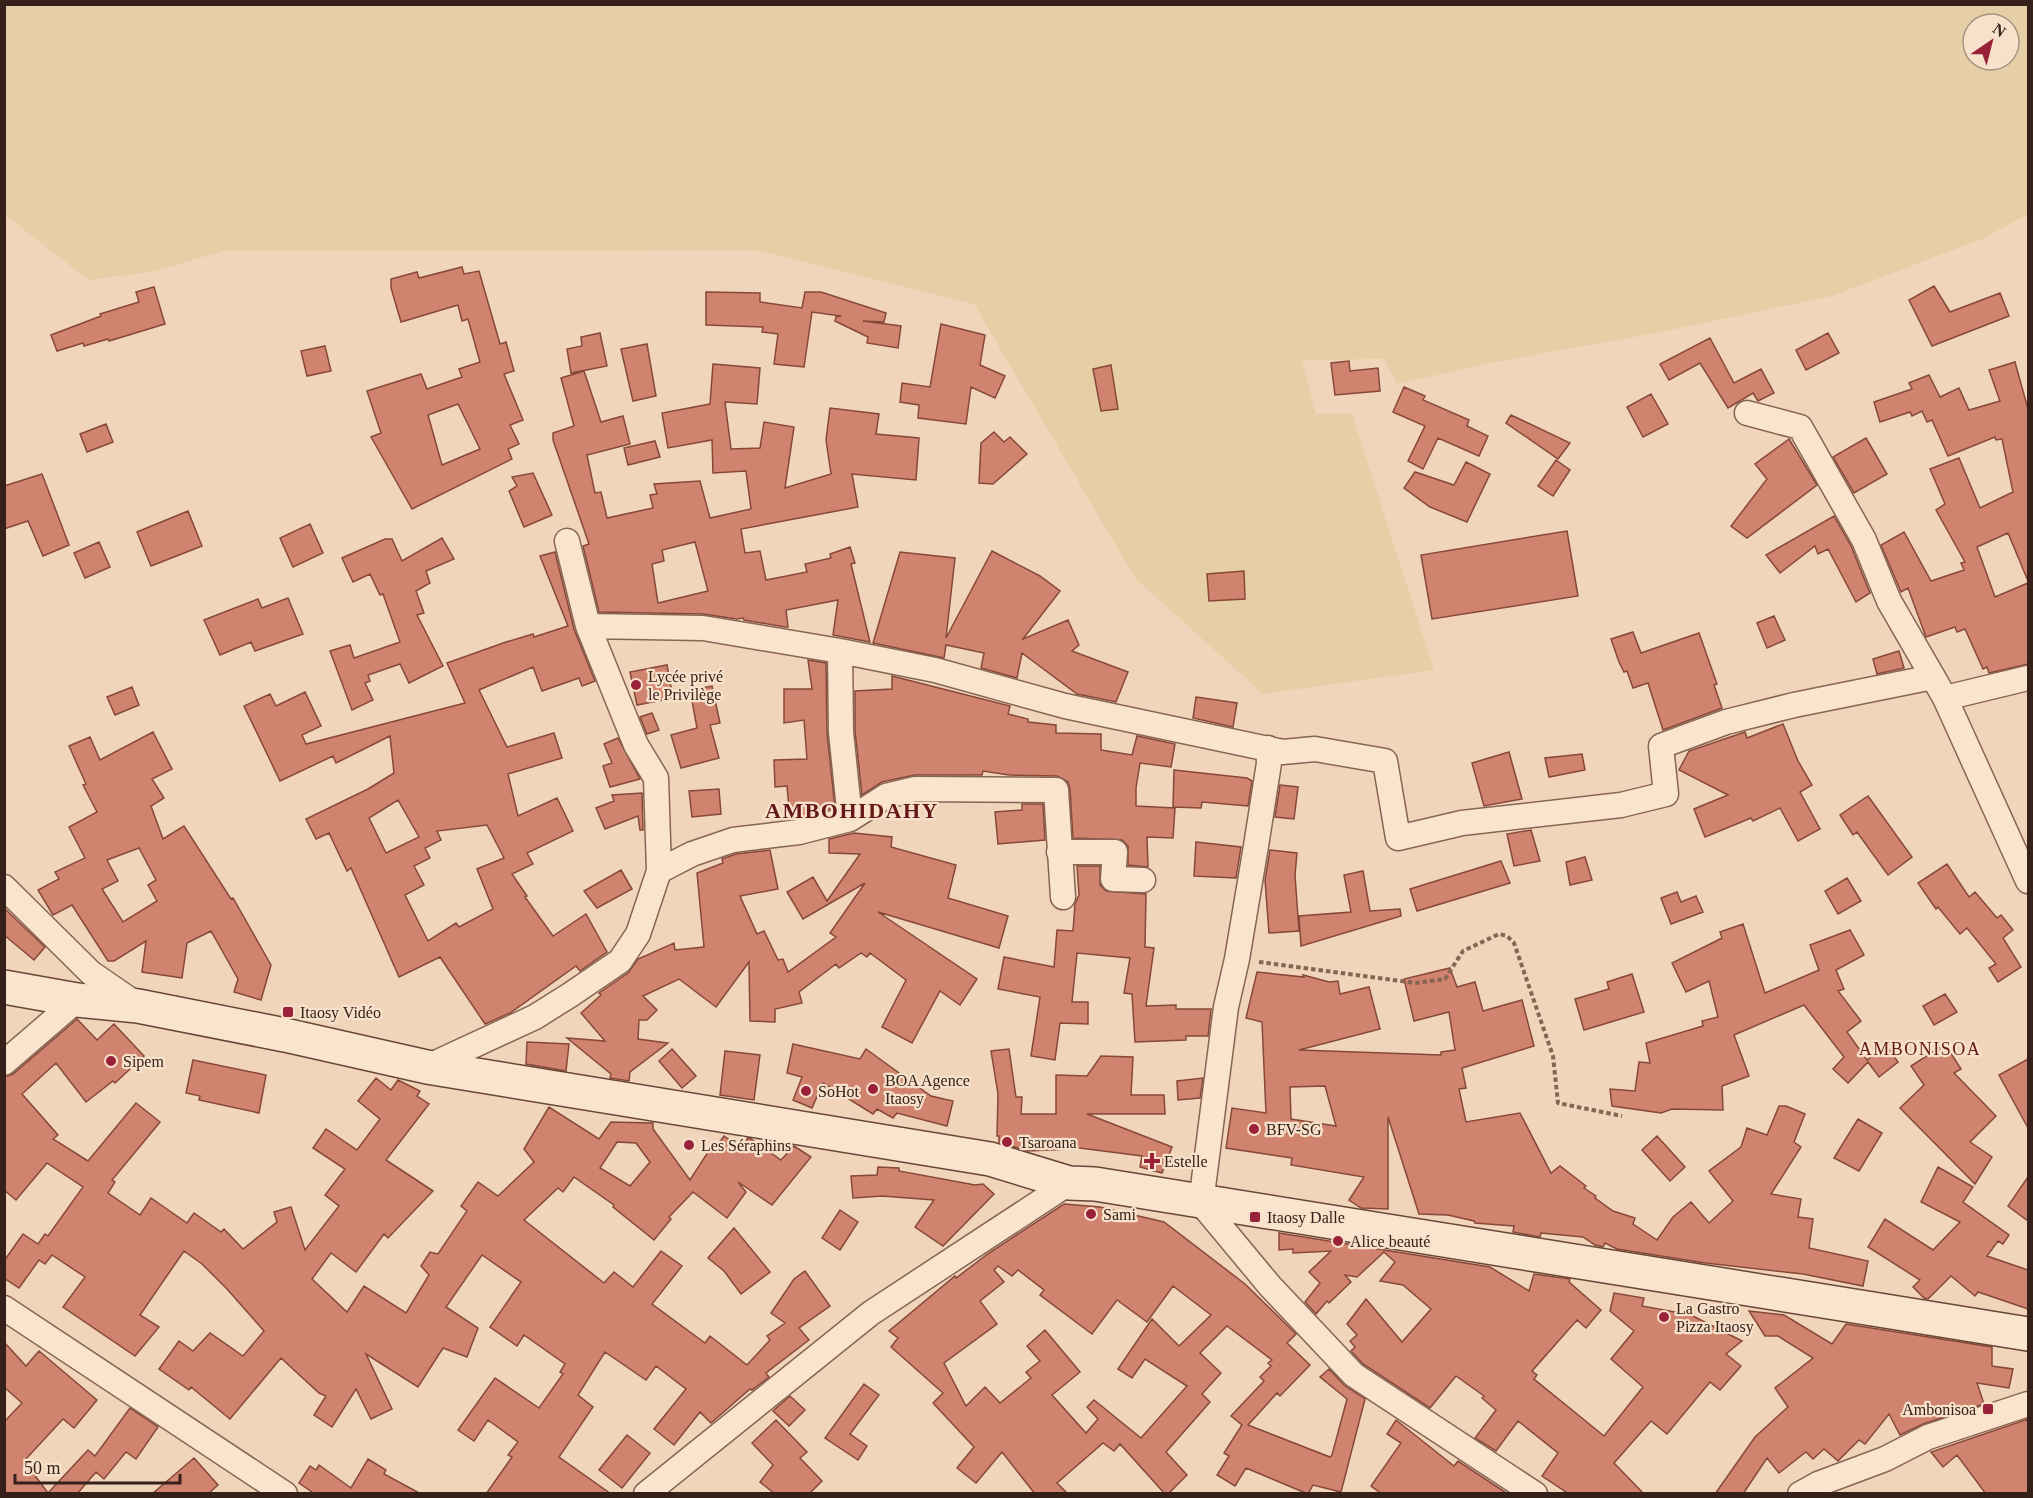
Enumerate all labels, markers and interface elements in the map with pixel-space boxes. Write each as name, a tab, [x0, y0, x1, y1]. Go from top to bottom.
north arrow	[1961, 12, 2021, 72]
text: N	[1990, 20, 2009, 41]
place label: Lycée privé le Privilège	[648, 668, 723, 704]
marker: Lycée privé le Privilège	[629, 678, 643, 692]
district label: AMBOHIDAHY	[765, 798, 939, 823]
place label: Itaosy Vidéo	[300, 1004, 381, 1022]
marker: Itaosy Vidéo	[281, 1005, 295, 1019]
district label: AMBONISOA	[1859, 1039, 1981, 1059]
place label: Sipem	[123, 1053, 164, 1071]
marker: Sipem	[104, 1054, 118, 1068]
place label: BOA Agence Itaosy	[885, 1072, 970, 1108]
marker: BOA Agence Itaosy	[866, 1082, 880, 1096]
place label: SoHot	[818, 1083, 859, 1100]
marker: SoHot	[799, 1084, 813, 1098]
place label: BFV-SG	[1266, 1121, 1322, 1138]
marker: BFV-SG	[1247, 1122, 1261, 1136]
place label: Tsaroana	[1019, 1134, 1077, 1151]
marker: Tsaroana	[1000, 1135, 1014, 1149]
place label: Les Séraphins	[701, 1137, 791, 1155]
marker: Les Séraphins	[682, 1138, 696, 1152]
place label: Estelle	[1164, 1153, 1208, 1170]
marker: Estelle	[1145, 1154, 1159, 1168]
place label: Sami	[1103, 1206, 1136, 1223]
marker: Sami	[1084, 1207, 1098, 1221]
place label: Itaosy Dalle	[1267, 1209, 1345, 1227]
marker: Itaosy Dalle	[1248, 1210, 1262, 1224]
place label: Alice beauté	[1350, 1233, 1430, 1250]
marker: Alice beauté	[1331, 1234, 1345, 1248]
place label: La Gastro Pizza Itaosy	[1676, 1300, 1754, 1336]
marker: La Gastro Pizza Itaosy	[1657, 1310, 1671, 1324]
place label: Ambonisoa	[1902, 1401, 1976, 1418]
marker: Ambonisoa	[1981, 1402, 1995, 1416]
scale bar	[15, 1447, 180, 1485]
text: 50 m	[24, 1458, 61, 1478]

